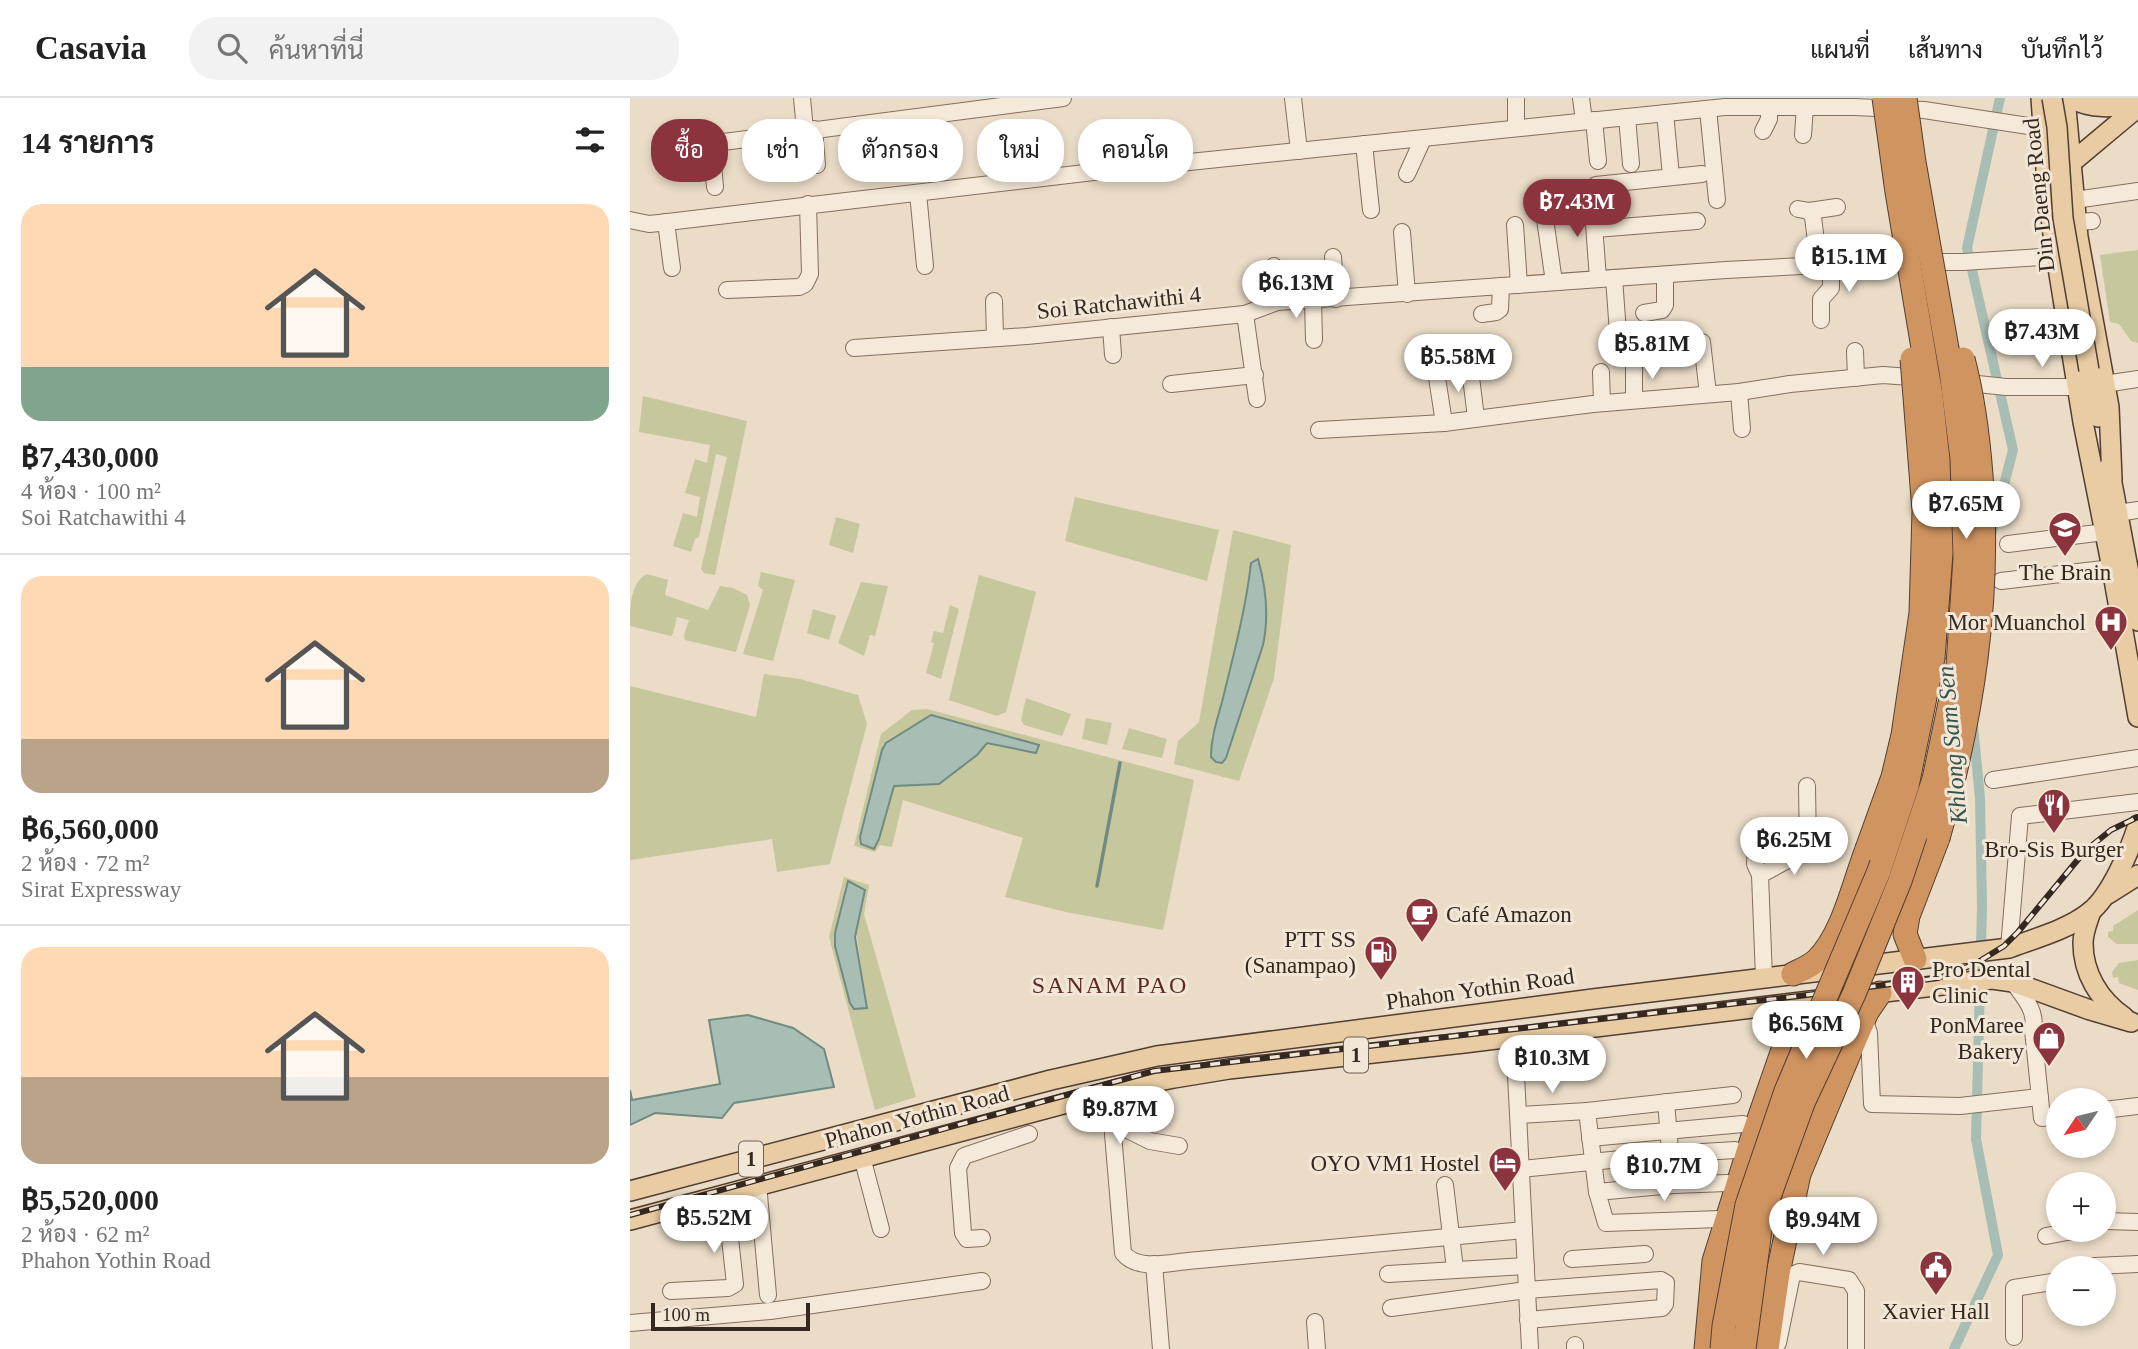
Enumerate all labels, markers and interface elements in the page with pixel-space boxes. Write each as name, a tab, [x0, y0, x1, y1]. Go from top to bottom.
search box	[189, 17, 679, 80]
icon: search	[213, 29, 251, 67]
text: Casavia	[35, 30, 147, 66]
text: ค้นหาที่นี่	[269, 36, 364, 65]
text: แผนที่	[1810, 37, 1870, 63]
text: เส้นทาง	[1908, 37, 1983, 63]
text: บันทึกไว้	[2021, 37, 2103, 63]
street label: Din Daeng Road	[2018, 116, 2060, 273]
chip: ซื้อ	[651, 119, 728, 182]
chip: เช่า	[742, 119, 824, 182]
chip: ตัวกรอง	[838, 119, 963, 182]
chip: ใหม่	[977, 119, 1064, 182]
chip: คอนโด	[1078, 119, 1193, 182]
icon: filters	[571, 121, 609, 159]
text: 14 รายการ	[21, 126, 155, 159]
pin: ฿7.43M	[1520, 180, 1634, 239]
text: ฿7.43M	[1539, 189, 1615, 214]
pin: ฿15.1M	[1792, 234, 1906, 294]
text: ฿15.1M	[1811, 244, 1887, 269]
icon: home	[252, 250, 378, 376]
pin: ฿6.13M	[1239, 260, 1353, 320]
text: ฿6.13M	[1258, 270, 1334, 295]
street label: Soi Ratchawithi 4	[1036, 282, 1203, 324]
pin: ฿7.43M	[1985, 310, 2099, 369]
text: ฿7.43M	[2004, 319, 2080, 344]
pin: ฿5.81M	[1595, 322, 1709, 381]
text: ฿5.81M	[1614, 331, 1690, 356]
pin: ฿5.58M	[1401, 334, 1515, 394]
text: ฿5.58M	[1420, 344, 1496, 369]
text: ฿7,430,000	[21, 440, 159, 473]
text: 4 ห้อง · 100 m²	[21, 479, 161, 504]
pin: ฿7.65M	[1909, 482, 2023, 541]
text: ฿7.65M	[1928, 491, 2004, 516]
text: Soi Ratchawithi 4	[21, 505, 186, 530]
school or university icon: The Brain	[2046, 509, 2084, 558]
place label: The Brain	[2019, 560, 2112, 585]
hospital icon: Mor Muanchol	[2092, 603, 2130, 652]
place label: Mor Muanchol	[1947, 610, 2086, 635]
icon: home	[252, 622, 378, 748]
water label: Khlong Sam Sen	[1932, 665, 1972, 826]
restaurant icon: Bro-Sis Burger	[2035, 786, 2073, 835]
text: ฿6,560,000	[21, 812, 159, 845]
pin: ฿6.25M	[1737, 818, 1851, 877]
text: ฿6.25M	[1756, 827, 1832, 852]
place label: Bro-Sis Burger	[1984, 837, 2124, 862]
text: 2 ห้อง · 72 m²	[21, 851, 150, 876]
text: Sirat Expressway	[21, 877, 181, 902]
cafe icon: Café Amazon	[1403, 895, 1441, 944]
place label: Café Amazon	[1446, 902, 1572, 927]
place label: PTT SS (Sanampao)	[1245, 927, 1356, 978]
fuel station icon: PTT SS (Sanampao)	[1362, 933, 1400, 982]
place label: Pro Dental Clinic	[1932, 957, 2031, 1008]
street label: Phahon Yothin Road	[1384, 963, 1576, 1015]
building icon: Pro Dental Clinic	[1889, 963, 1927, 1012]
district label: SANAM PAO	[1032, 972, 1188, 998]
icon: home	[252, 993, 378, 1119]
pin: ฿6.56M	[1749, 1002, 1863, 1061]
text: ฿6.56M	[1768, 1011, 1844, 1036]
place label: PonMaree Bakery	[1929, 1013, 2024, 1064]
shop icon: PonMaree Bakery	[2030, 1019, 2068, 1068]
pin: ฿10.3M	[1495, 1035, 1609, 1095]
road number: 1	[1344, 1038, 1368, 1072]
text: ฿10.3M	[1514, 1045, 1590, 1070]
street label: Phahon Yothin Road	[822, 1080, 1012, 1154]
pin: ฿9.87M	[1063, 1086, 1177, 1146]
north arrow	[2046, 1088, 2116, 1158]
map controls	[2046, 1088, 2116, 1326]
text: ฿9.87M	[1082, 1096, 1158, 1121]
road number: 1	[739, 1142, 763, 1176]
hotel icon: OYO VM1 Hostel	[1486, 1144, 1524, 1193]
pin: ฿10.7M	[1607, 1144, 1721, 1203]
place label: OYO VM1 Hostel	[1310, 1151, 1480, 1176]
text: ฿10.7M	[1626, 1153, 1702, 1178]
button: +	[2046, 1172, 2116, 1242]
text: ฿5,520,000	[21, 1183, 159, 1216]
pin: ฿5.52M	[657, 1196, 771, 1255]
pin: ฿9.94M	[1766, 1198, 1880, 1257]
text: ฿5.52M	[676, 1205, 752, 1230]
text: ฿9.94M	[1785, 1207, 1861, 1232]
text: 2 ห้อง · 62 m²	[21, 1222, 150, 1247]
text: Phahon Yothin Road	[21, 1248, 211, 1273]
public building icon: Xavier Hall	[1917, 1248, 1955, 1297]
button: −	[2046, 1256, 2116, 1326]
place label: Xavier Hall	[1882, 1299, 1990, 1324]
scale bar	[651, 1300, 810, 1332]
text: 100 m	[662, 1304, 710, 1325]

